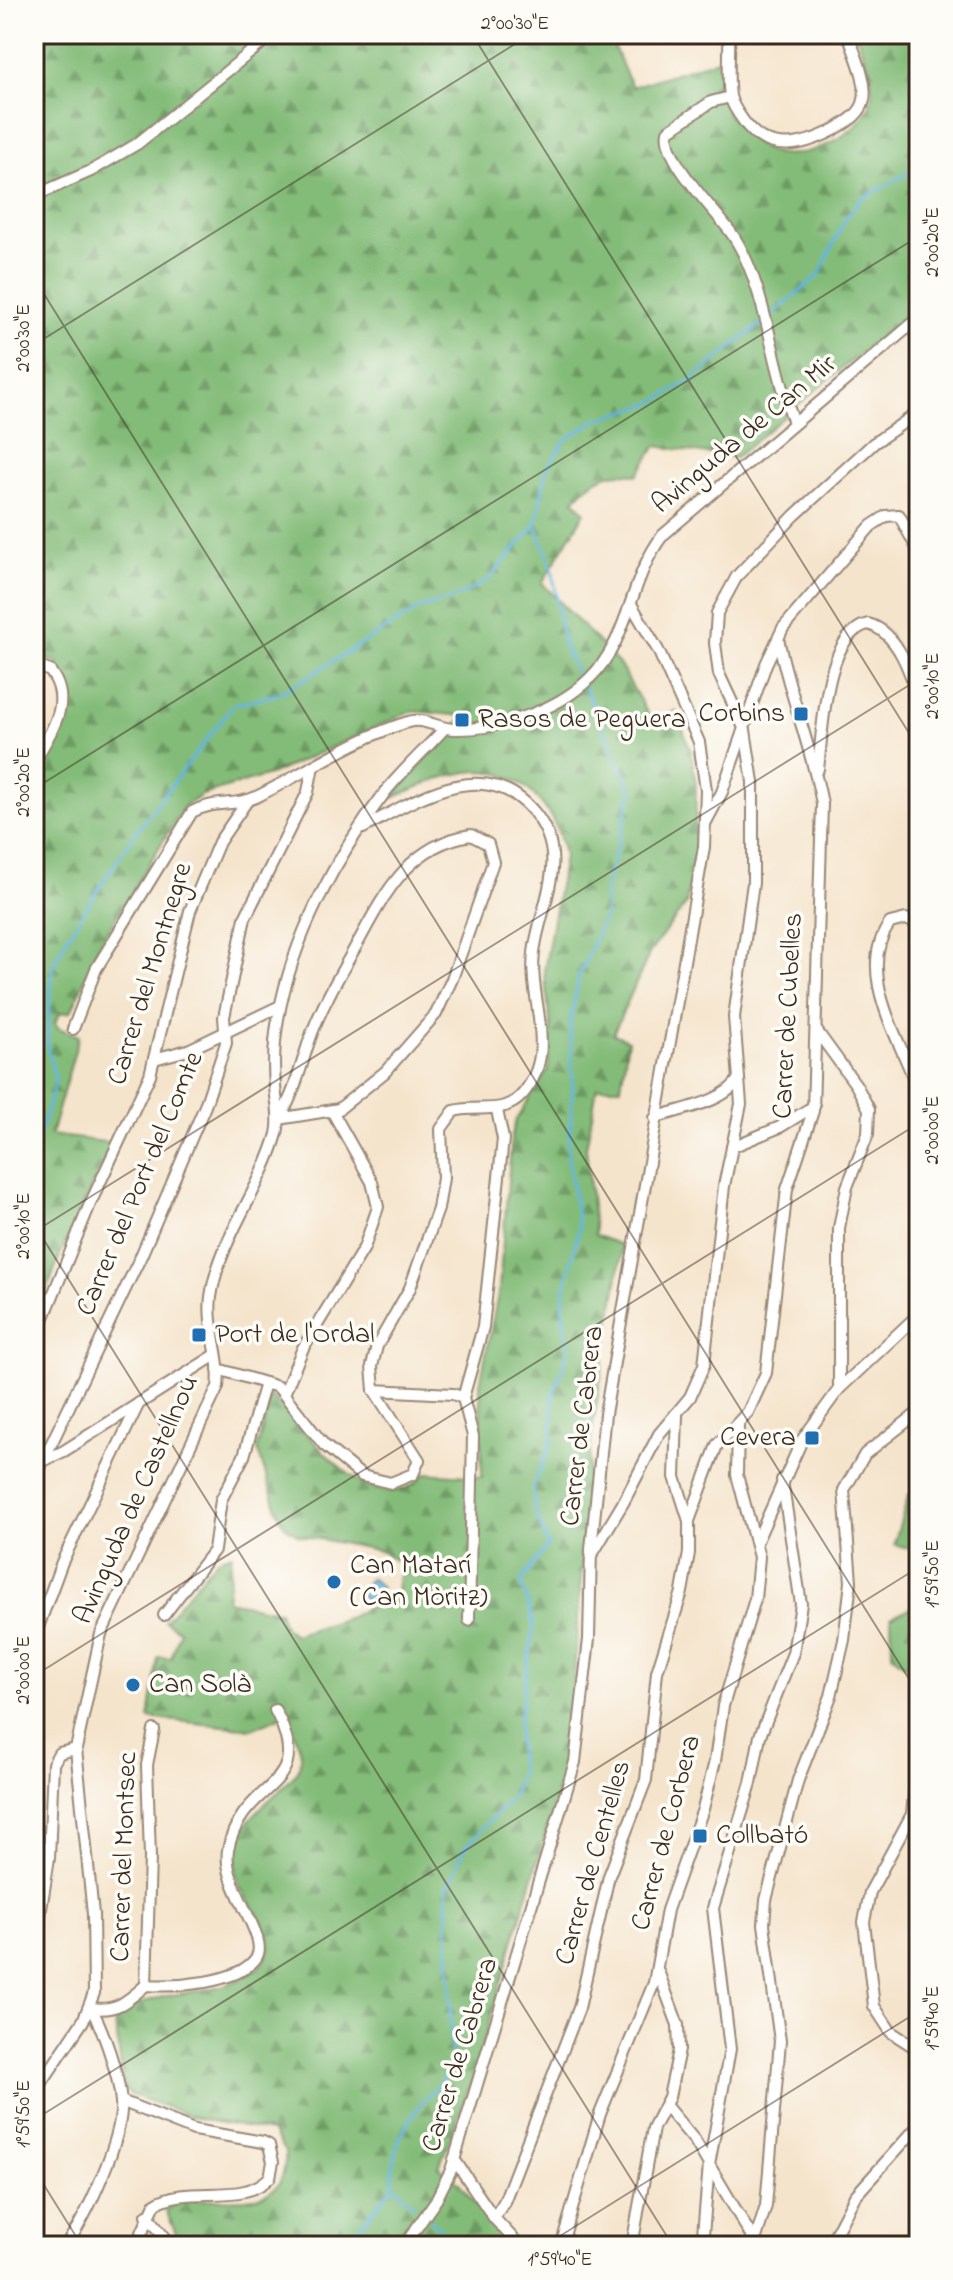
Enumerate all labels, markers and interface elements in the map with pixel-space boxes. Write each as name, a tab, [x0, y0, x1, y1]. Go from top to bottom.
text: 2°00'30"E	[481, 10, 549, 39]
text: 2°00'20"E	[919, 207, 948, 277]
text: 2°00'30"E	[10, 304, 39, 372]
street label: Avinguda de Can Mir	[644, 345, 847, 525]
text: 2°00'10"E	[919, 653, 948, 719]
place label: Corbins	[699, 694, 785, 735]
place label: Rasos de Peguera	[478, 700, 686, 741]
marker: Corbins	[792, 705, 810, 723]
marker: Rasos de Peguera	[453, 711, 471, 729]
text: 2°00'20"E	[10, 747, 39, 817]
street label: Carrer del Montnegre	[98, 857, 205, 1090]
street label: Carrer de Cubelles	[763, 912, 815, 1120]
street label: Carrer del Port del Comte	[67, 1045, 215, 1323]
text: 2°00'00"E	[919, 1096, 948, 1164]
text: 2°00'10"E	[10, 1193, 39, 1259]
place label: Port de l'Ordal	[215, 1315, 375, 1356]
street label: Carrer de Cabrera	[550, 1323, 616, 1529]
marker: Port de l'Ordal	[190, 1326, 208, 1344]
street label: Avinguda de Castellnou	[64, 1369, 210, 1631]
place label: Cevera	[720, 1418, 796, 1459]
marker: Cevera	[803, 1429, 821, 1447]
text: 1°59'50"E	[919, 1540, 948, 1608]
place label: Can Matarí (Can Mòritz)	[350, 1546, 488, 1619]
marker: Can Matarí (Can Mòritz)	[325, 1573, 343, 1591]
text: 2°00'00"E	[10, 1636, 39, 1704]
place label: Can Solà	[149, 1665, 251, 1706]
marker: Can Solà	[124, 1676, 142, 1694]
street label: Carrer de Corbera	[621, 1731, 713, 1935]
street label: Carrer del Montsec	[101, 1751, 149, 1963]
street label: Carrer de Centelles	[545, 1756, 643, 1970]
place label: Collbató	[716, 1816, 808, 1857]
marker: Collbató	[691, 1827, 709, 1845]
street label: Carrer de Cabrera	[412, 1953, 510, 2157]
text: 1°59'40"E	[919, 1986, 948, 2050]
text: 1°59'50"E	[10, 2080, 39, 2148]
text: 1°59'40"E	[528, 2246, 592, 2275]

